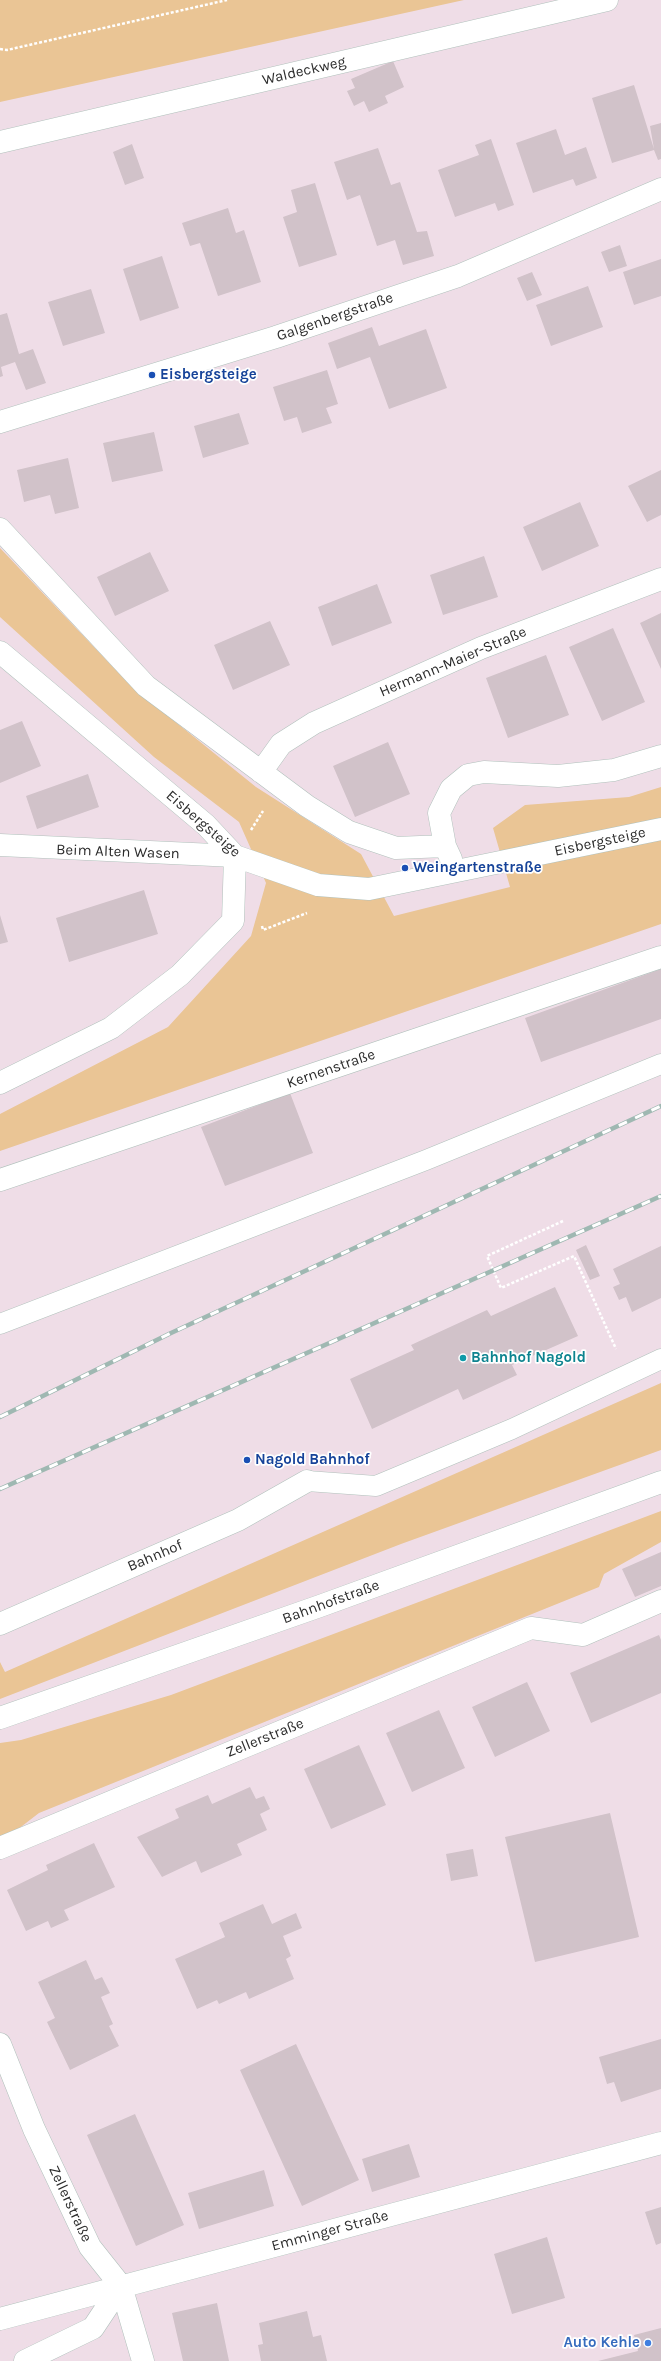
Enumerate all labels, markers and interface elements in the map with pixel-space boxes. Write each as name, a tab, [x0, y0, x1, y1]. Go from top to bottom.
street label: Waldeckweg	[260, 53, 348, 89]
street label: Galgenbergstraße	[275, 289, 395, 345]
place label: Eisbergsteige	[160, 366, 257, 384]
marker: Eisbergsteige	[147, 370, 157, 380]
street label: Hermann-Maier-Straße	[377, 623, 529, 701]
street label: Eisbergsteige	[162, 787, 244, 861]
street label: Eisbergsteige	[553, 824, 647, 860]
street label: Beim Alten Wasen	[56, 841, 180, 863]
place label: Weingartenstraße	[413, 859, 542, 877]
marker: Weingartenstraße	[400, 863, 410, 873]
street label: Kernenstraße	[285, 1045, 377, 1093]
place label: Bahnhof Nagold	[471, 1349, 586, 1367]
marker: Bahnhof Nagold	[458, 1353, 468, 1363]
place label: Nagold Bahnhof	[255, 1451, 370, 1469]
marker: Nagold Bahnhof	[242, 1455, 252, 1465]
street label: Bahnhof	[125, 1536, 185, 1576]
street label: Bahnhofstraße	[280, 1576, 382, 1628]
street label: Zellerstraße	[224, 1714, 306, 1762]
street label: Zellerstraße	[44, 2163, 96, 2245]
street label: Emminger Straße	[269, 2207, 391, 2255]
place label: Auto Kehle	[563, 2334, 640, 2352]
marker: Auto Kehle	[643, 2338, 653, 2348]

